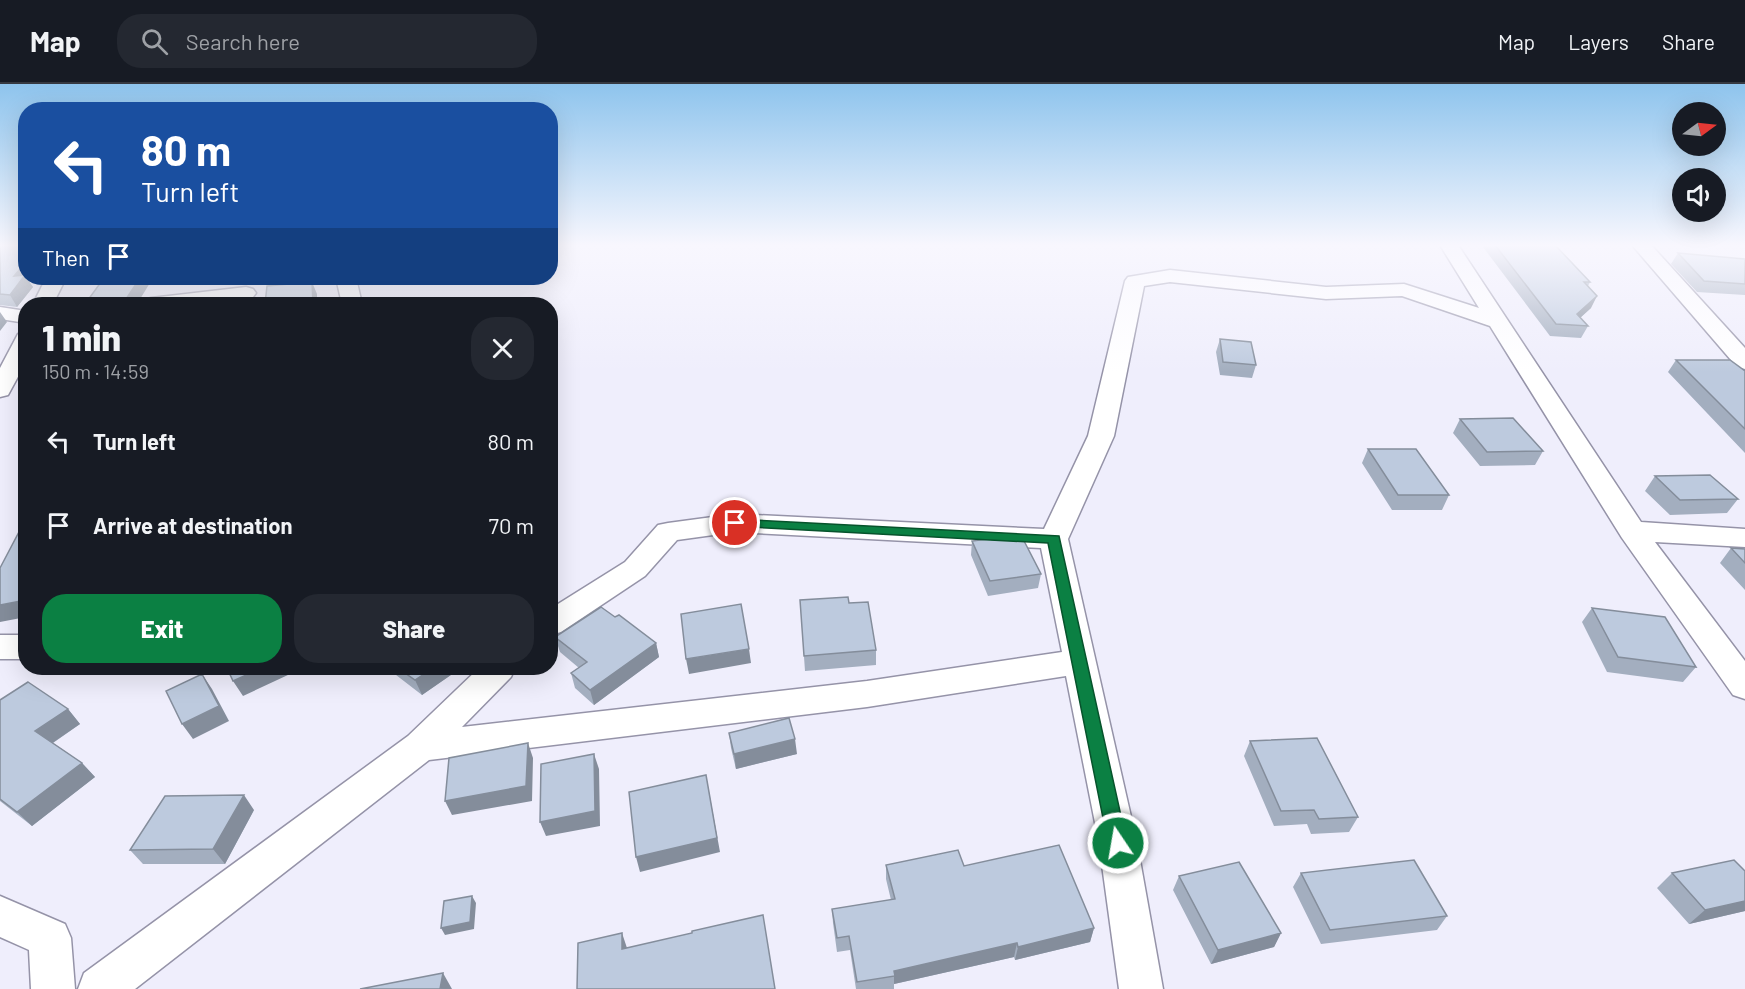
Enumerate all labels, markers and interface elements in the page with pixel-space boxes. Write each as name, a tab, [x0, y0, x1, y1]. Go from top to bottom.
search box	[117, 14, 537, 68]
text: Map	[30, 24, 81, 58]
icon: search	[138, 25, 171, 58]
text: Search here	[186, 28, 300, 54]
text: Map	[1498, 29, 1535, 54]
text: Layers	[1568, 29, 1629, 54]
text: Share	[1662, 29, 1715, 54]
north arrow	[1672, 102, 1726, 156]
map controls	[1672, 102, 1726, 222]
text: 80 m	[141, 124, 231, 174]
icon: left	[42, 126, 120, 204]
button: sound	[1672, 168, 1726, 222]
text: Turn left	[141, 175, 239, 207]
icon: arrive	[102, 240, 135, 273]
text: Then	[42, 244, 90, 270]
text: 1 min	[42, 315, 121, 358]
button: close	[471, 317, 534, 380]
text: 150 m · 14:59	[42, 359, 149, 383]
icon: left	[42, 425, 75, 458]
text: Turn left	[93, 428, 176, 454]
text: 80 m	[488, 428, 534, 454]
pin	[709, 497, 760, 548]
icon: arrive	[718, 506, 751, 539]
icon: arrive	[42, 509, 75, 542]
text: Arrive at destination	[93, 512, 292, 538]
text: 70 m	[489, 512, 534, 538]
button: Exit	[42, 594, 282, 663]
button: Share	[294, 594, 534, 663]
position arrow	[1086, 811, 1150, 875]

